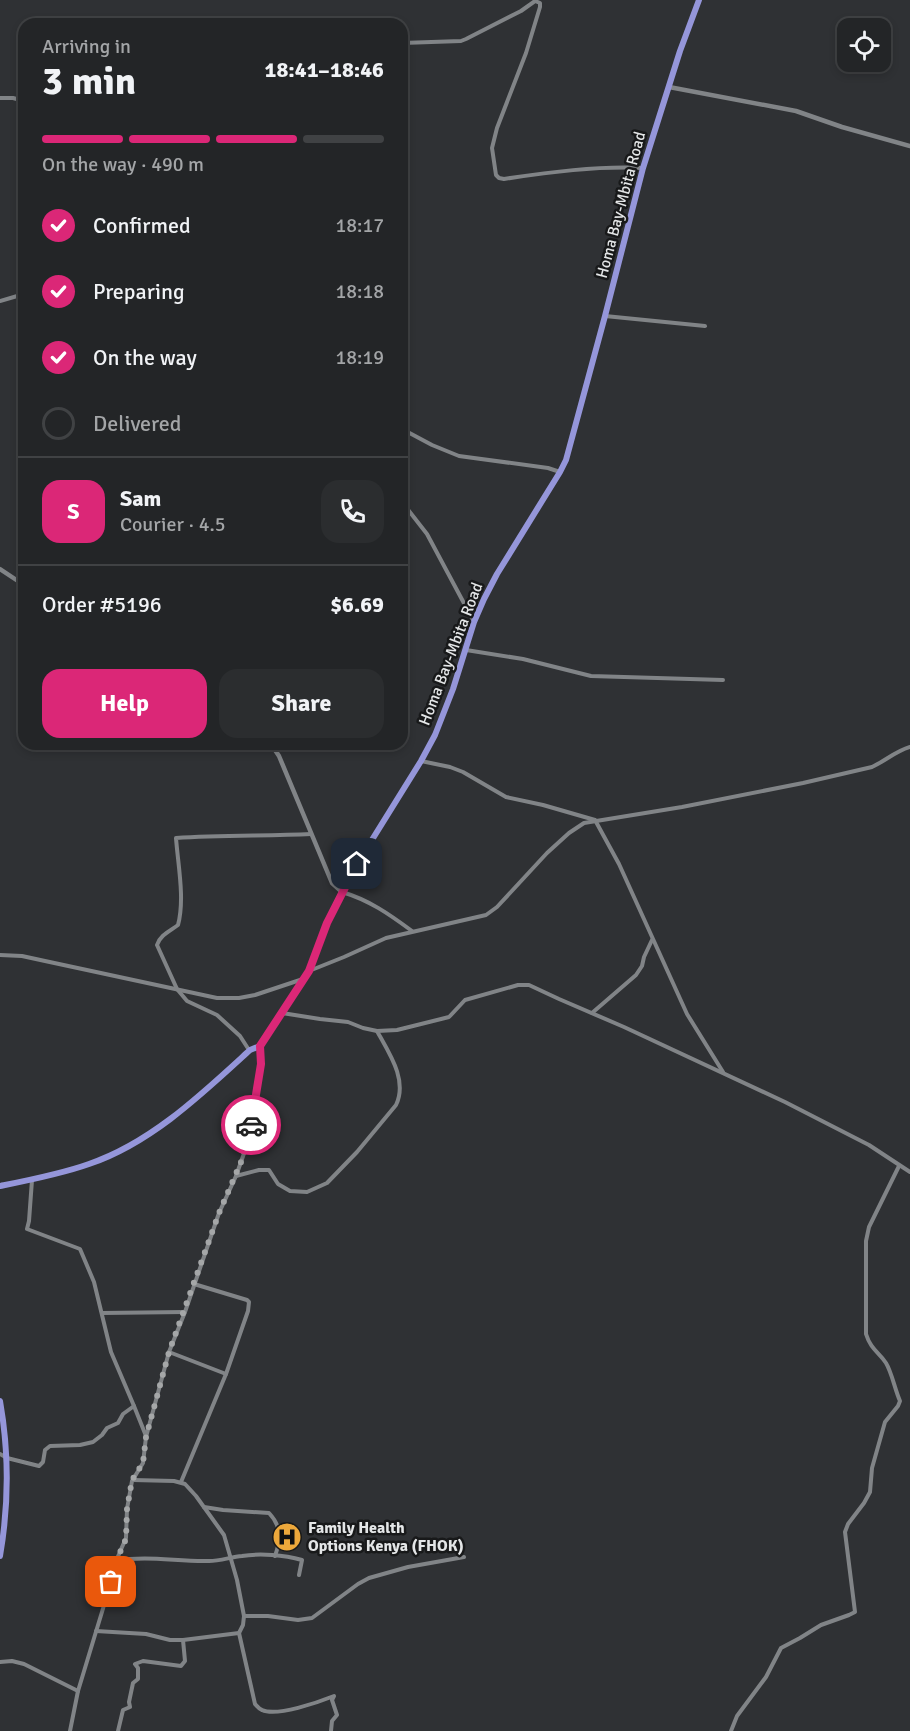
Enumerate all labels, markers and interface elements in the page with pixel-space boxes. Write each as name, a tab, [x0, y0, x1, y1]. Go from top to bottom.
map controls	[837, 18, 891, 72]
button: locate	[837, 18, 891, 72]
text: Arriving in	[42, 34, 131, 59]
text: 18:41–18:46	[265, 56, 384, 83]
text: 3 min	[42, 57, 136, 105]
street label: Homa Bay-Mbita Road	[592, 129, 650, 281]
text: On the way · 490 m	[42, 152, 204, 177]
icon: check	[42, 209, 75, 242]
text: Confirmed	[93, 212, 191, 239]
text: 18:17	[335, 213, 384, 238]
icon: check	[42, 275, 75, 308]
text: Preparing	[93, 278, 185, 305]
text: 18:18	[335, 279, 384, 304]
icon: check	[42, 341, 75, 374]
text: On the way	[93, 344, 197, 371]
text: 18:19	[335, 345, 384, 370]
text: Delivered	[93, 410, 181, 437]
button: phone	[321, 480, 384, 543]
text: Sam	[120, 485, 161, 512]
text: S	[67, 498, 80, 525]
text: Courier · 4.5	[120, 512, 226, 537]
street label: Homa Bay-Mbita Road	[415, 580, 487, 728]
text: Order #5196	[42, 591, 162, 618]
text: $6.69	[330, 591, 384, 618]
button: Help	[42, 669, 207, 738]
button: Share	[219, 669, 384, 738]
pin	[331, 838, 382, 889]
icon: home	[340, 847, 373, 880]
courier	[221, 1095, 281, 1155]
icon: car	[235, 1109, 268, 1142]
place label: Family Health Options Kenya (FHOK)	[308, 1518, 464, 1556]
hospital icon: Family Health Options Kenya (FHOK)	[271, 1521, 303, 1553]
pin	[85, 1556, 136, 1607]
icon: bag	[94, 1565, 127, 1598]

